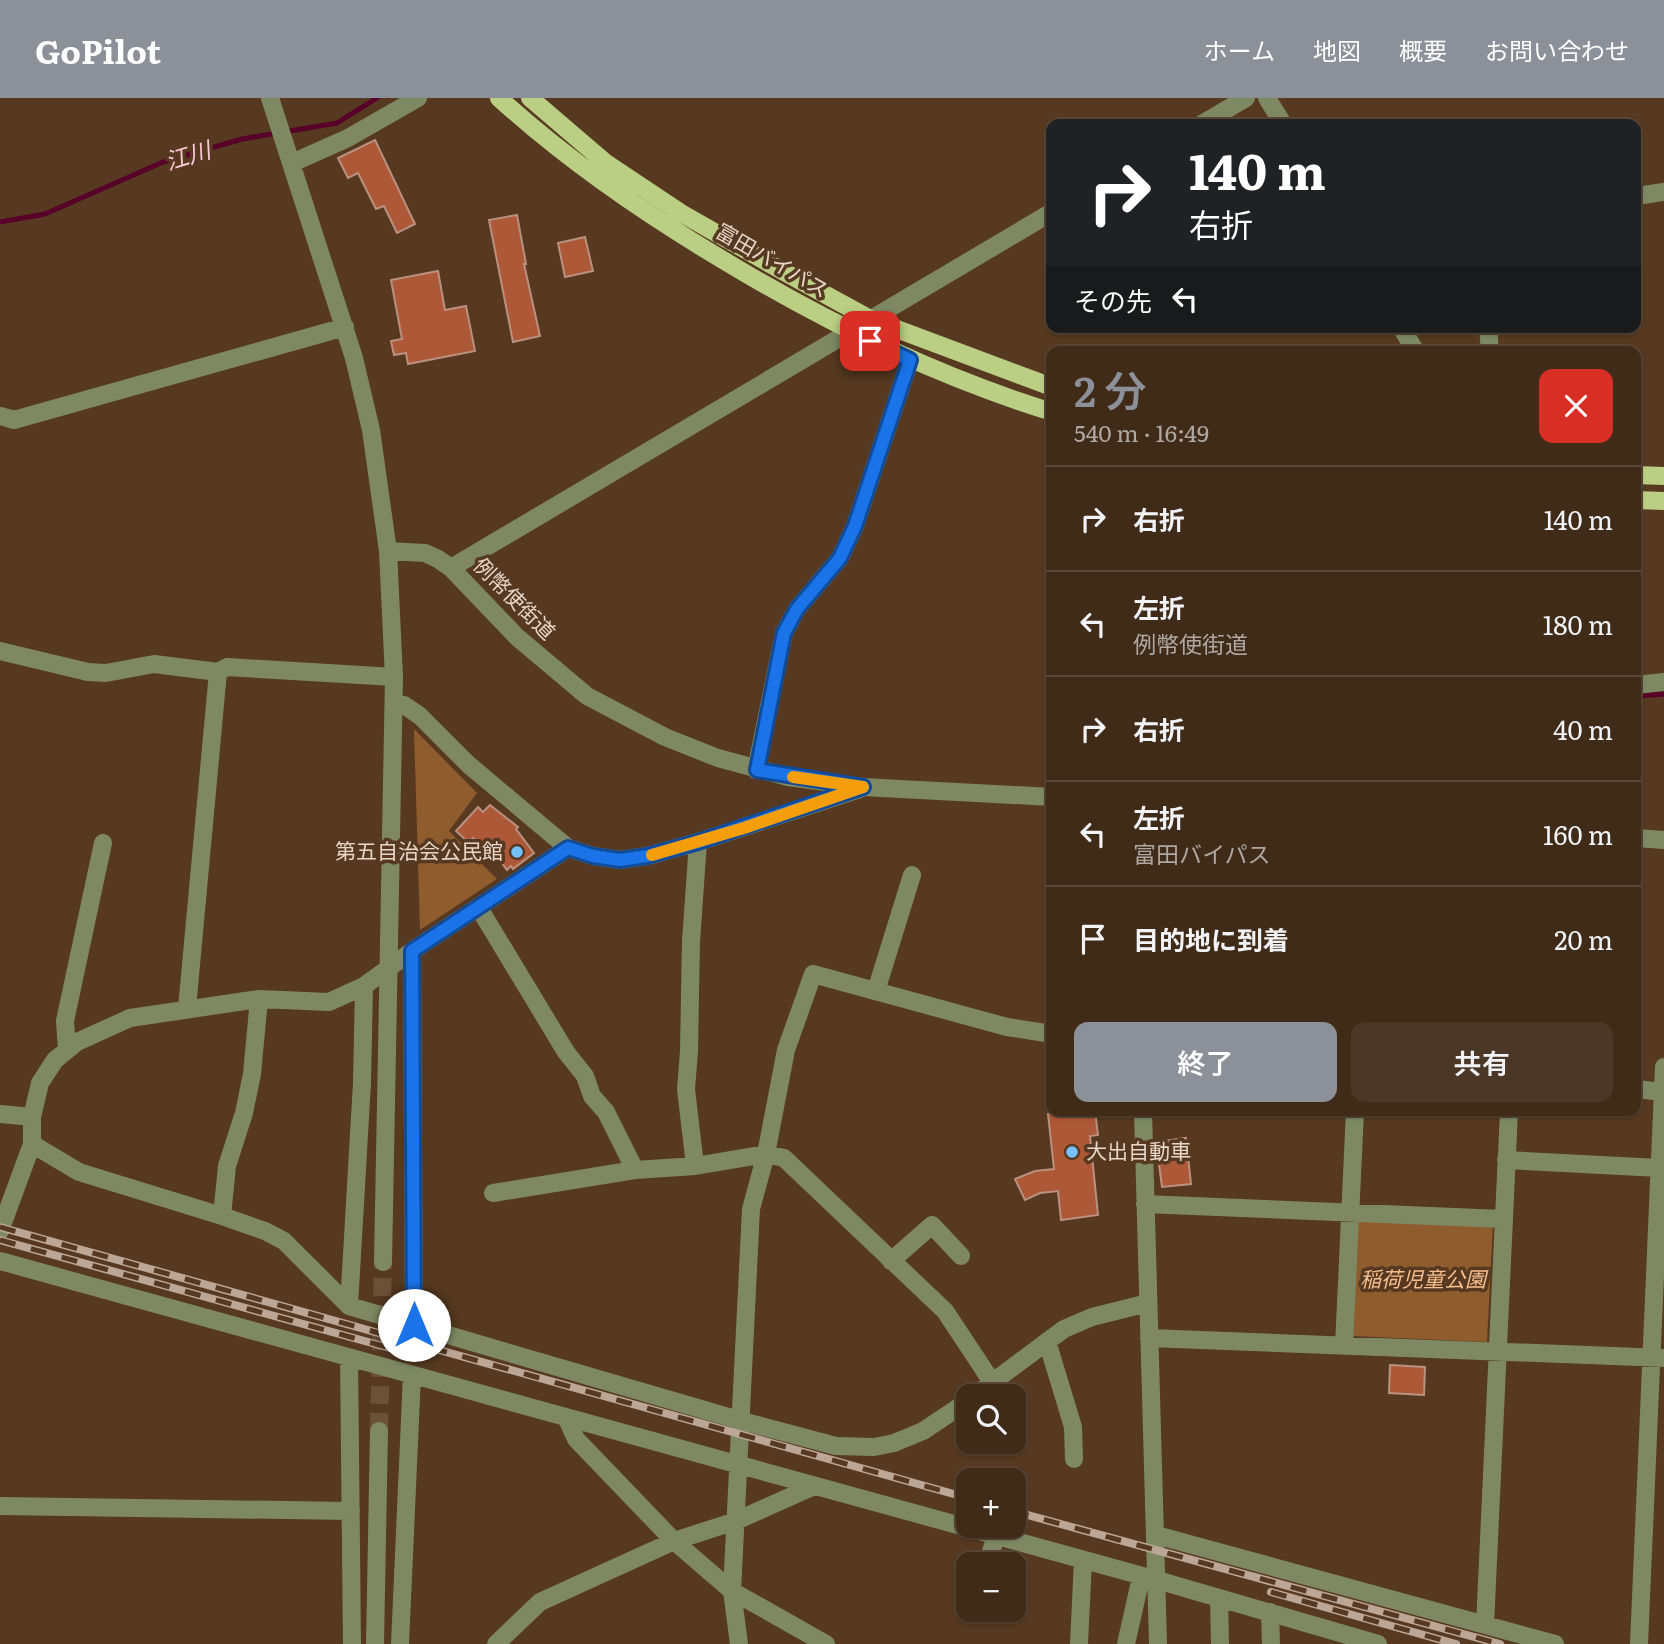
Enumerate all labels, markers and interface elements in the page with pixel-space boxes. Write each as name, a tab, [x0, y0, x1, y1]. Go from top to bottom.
text: GoPilot	[35, 25, 161, 74]
text: ホーム	[1204, 32, 1275, 67]
text: 地図	[1313, 32, 1361, 67]
text: 概要	[1399, 32, 1447, 67]
text: お問い合わせ	[1485, 32, 1629, 67]
water label: 江川	[160, 130, 217, 177]
text: 140 m	[1189, 132, 1326, 205]
icon: right	[1074, 147, 1165, 238]
text: 右折	[1189, 199, 1253, 247]
street label: 富田バイパス	[711, 214, 835, 304]
text: その先	[1074, 280, 1152, 319]
icon: left	[1166, 280, 1204, 318]
pin	[840, 311, 900, 371]
icon: arrive	[851, 322, 889, 360]
text: 2 分	[1074, 358, 1146, 420]
button: close	[1539, 369, 1613, 443]
text: 540 m · 16:49	[1074, 415, 1209, 449]
text: 右折	[1133, 499, 1185, 538]
text: 140 m	[1544, 499, 1613, 538]
icon: right	[1074, 500, 1112, 538]
street label: 例幣使街道	[468, 549, 564, 645]
text: 左折	[1133, 587, 1185, 626]
text: 180 m	[1543, 604, 1613, 643]
icon: left	[1074, 605, 1112, 643]
text: 例幣使街道	[1133, 626, 1248, 660]
text: 右折	[1133, 709, 1185, 748]
text: 40 m	[1553, 709, 1613, 748]
icon: right	[1074, 710, 1112, 748]
text: 左折	[1133, 797, 1185, 836]
text: 160 m	[1543, 814, 1613, 853]
icon: left	[1074, 815, 1112, 853]
place label: 第五自治会公民館	[335, 834, 503, 865]
text: 富田バイパス	[1133, 836, 1271, 870]
marker: 第五自治会公民館	[509, 844, 525, 860]
text: 目的地に到着	[1133, 919, 1289, 958]
text: 20 m	[1554, 919, 1613, 958]
icon: arrive	[1074, 920, 1112, 958]
button: 終了	[1074, 1022, 1337, 1102]
button: 共有	[1351, 1022, 1613, 1102]
place label: 大出自動車	[1086, 1134, 1191, 1165]
marker: 大出自動車	[1064, 1144, 1080, 1160]
park label: 稲荷児童公園	[1360, 1262, 1489, 1293]
position arrow	[377, 1288, 451, 1362]
map controls	[956, 1384, 1026, 1622]
button: search	[956, 1384, 1026, 1454]
button: +	[956, 1468, 1026, 1538]
button: −	[956, 1552, 1026, 1622]

